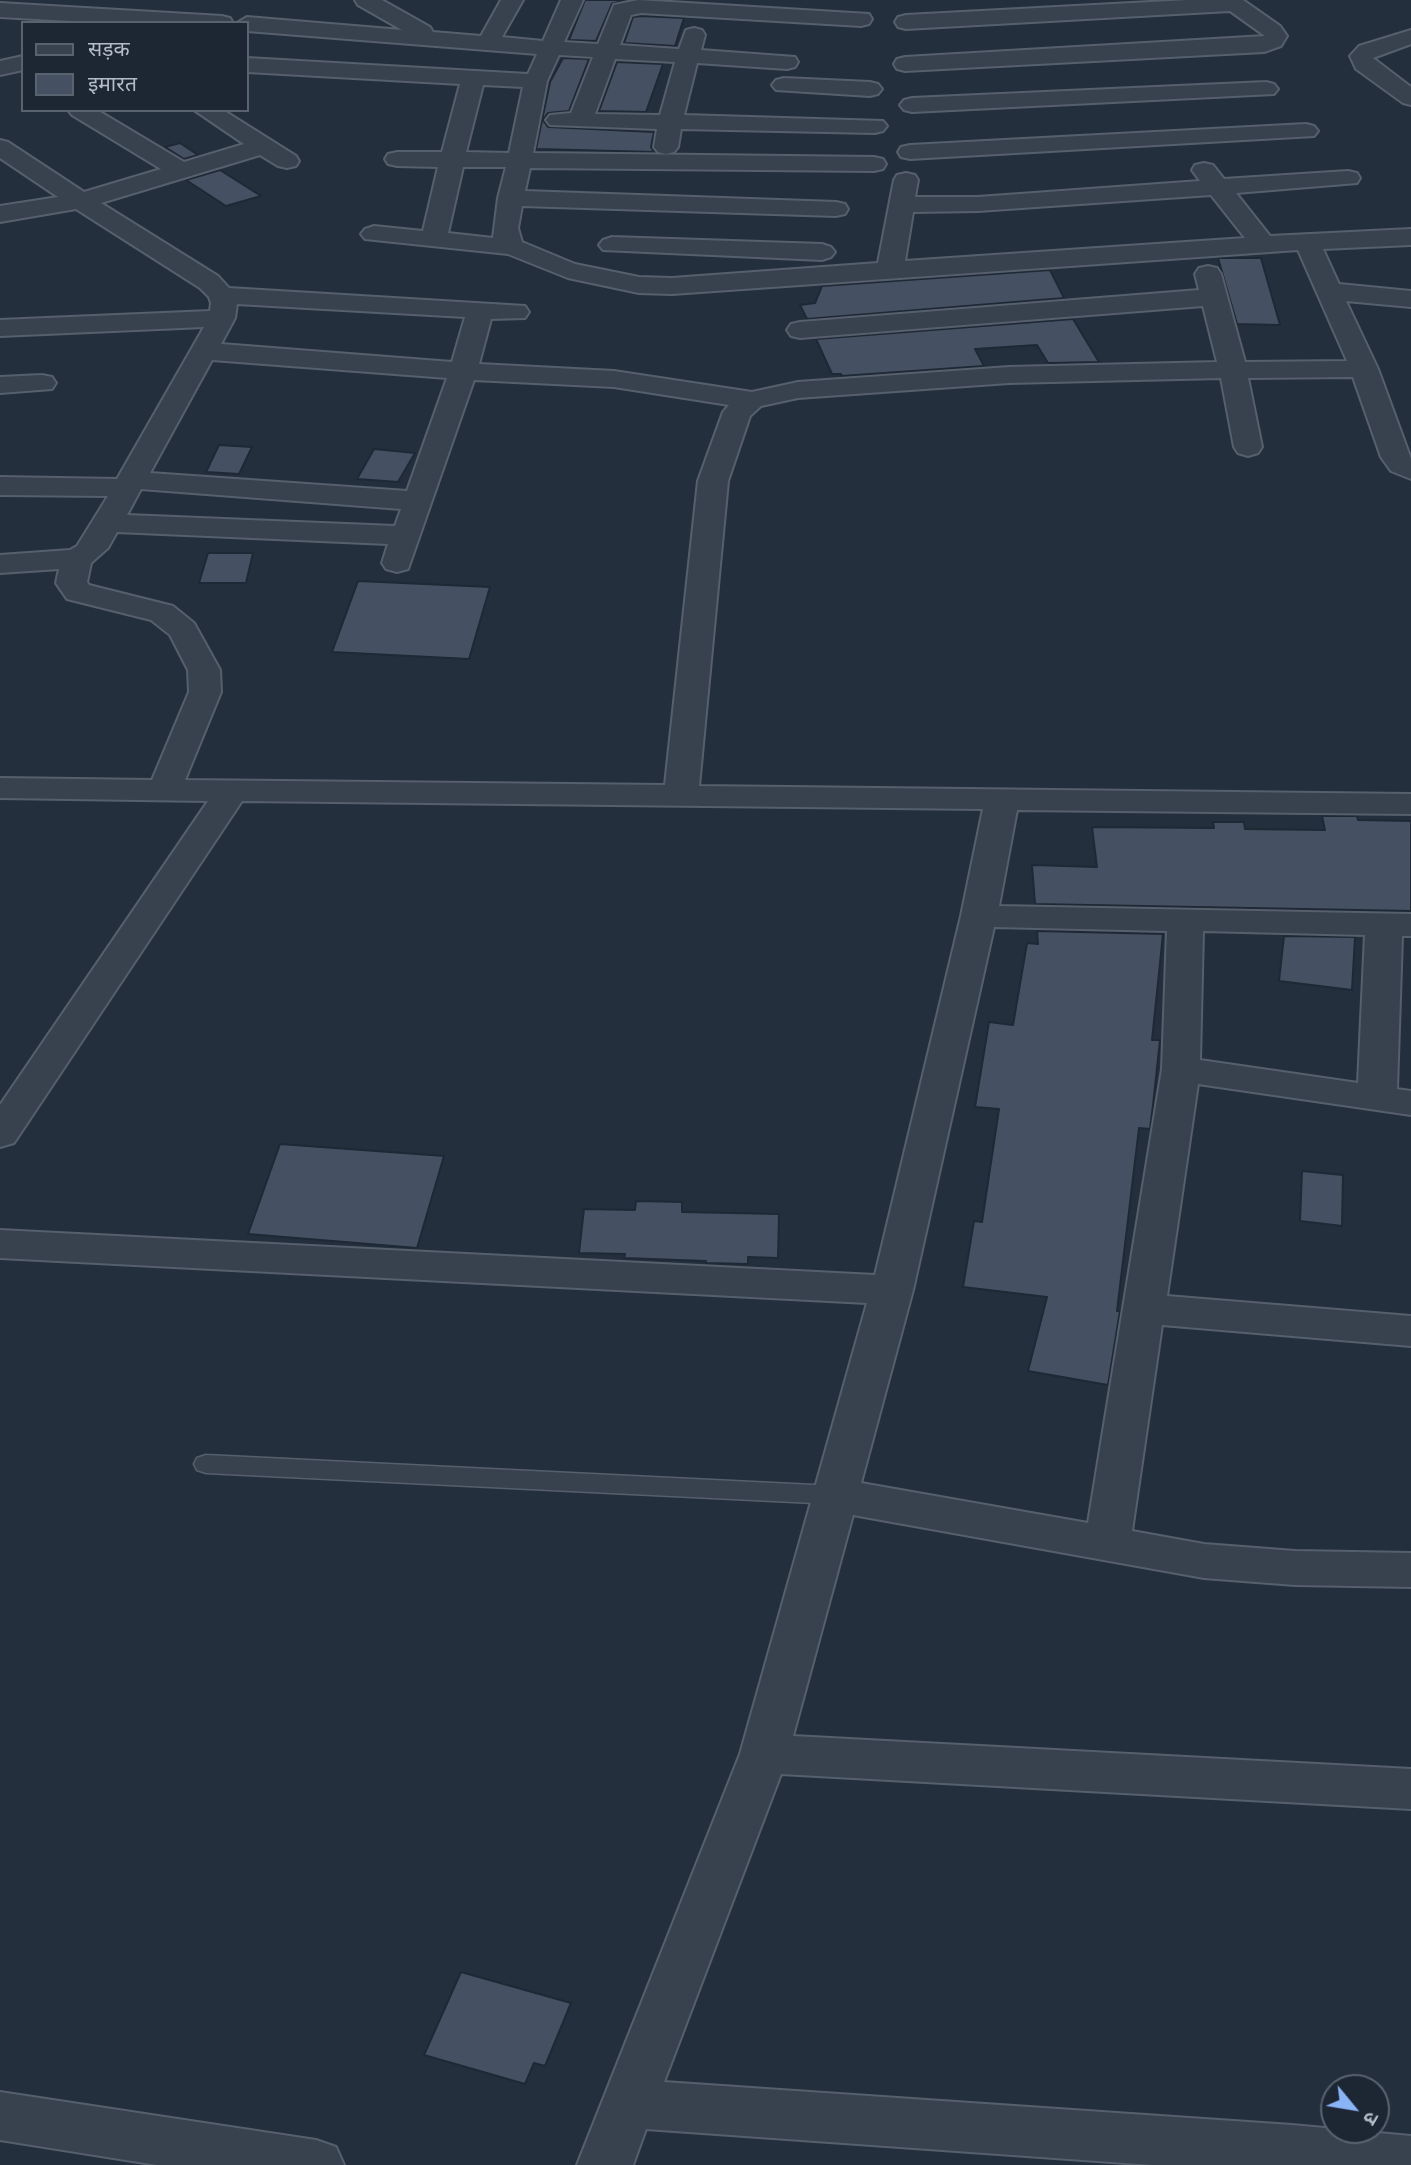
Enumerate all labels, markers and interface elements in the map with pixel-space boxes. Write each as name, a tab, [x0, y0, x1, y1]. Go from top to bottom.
legend	[21, 21, 248, 112]
text: सड़क	[88, 34, 130, 63]
text: इमारत	[88, 69, 137, 98]
north arrow	[1320, 2074, 1390, 2144]
text: उ	[1357, 2107, 1385, 2130]

